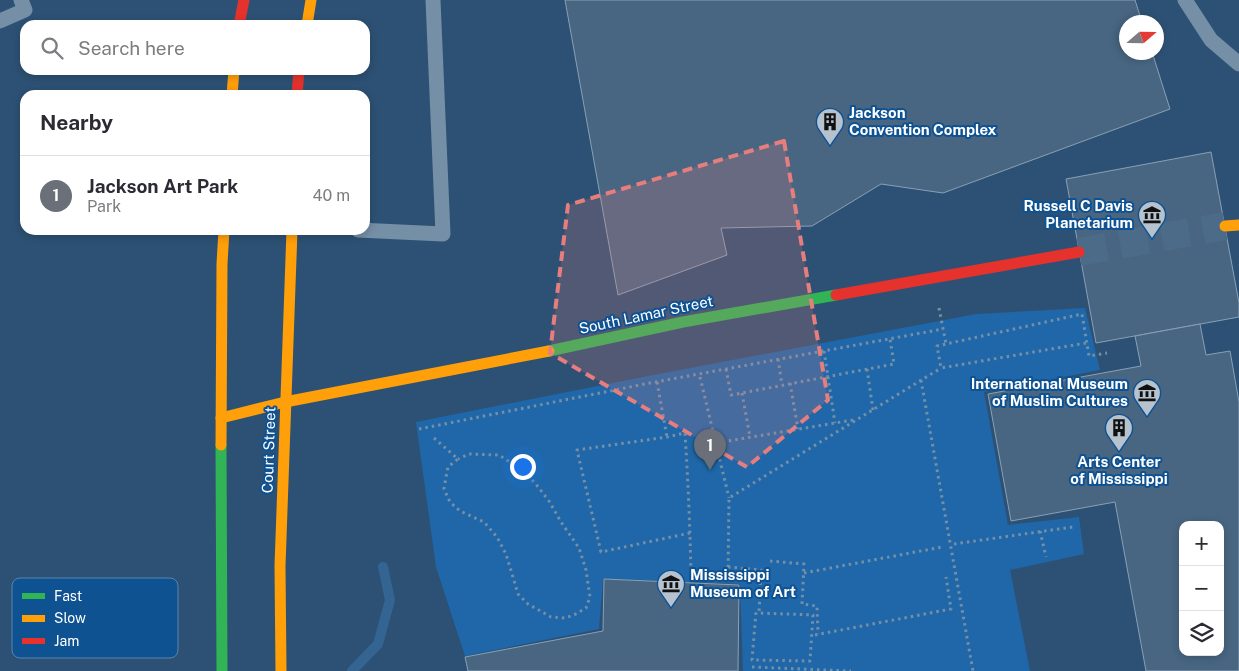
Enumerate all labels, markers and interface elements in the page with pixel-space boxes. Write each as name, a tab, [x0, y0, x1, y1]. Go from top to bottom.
north arrow	[1119, 15, 1164, 60]
search box	[20, 20, 370, 75]
icon: search	[38, 34, 66, 62]
text: Search here	[78, 37, 185, 59]
place label: Jackson Convention Complex	[849, 104, 997, 138]
building icon: Jackson Convention Complex	[815, 107, 845, 146]
text: Nearby	[40, 110, 113, 135]
text: Jackson Art Park	[87, 175, 238, 197]
text: 1	[53, 186, 59, 205]
text: 40 m	[312, 186, 350, 205]
text: Park	[87, 197, 121, 216]
place label: Russell C Davis Planetarium	[1023, 197, 1133, 231]
museum icon: Russell C Davis Planetarium	[1137, 200, 1167, 239]
street label: South Lamar Street	[577, 292, 715, 337]
place label: International Museum of Muslim Cultures	[971, 375, 1128, 409]
museum icon: International Museum of Muslim Cultures	[1132, 378, 1162, 417]
street label: Court Street	[258, 406, 279, 494]
building icon: Arts Center of Mississippi	[1104, 413, 1134, 452]
pin: 1	[694, 429, 726, 470]
place label: Arts Center of Mississippi	[1070, 453, 1168, 487]
your location	[510, 454, 536, 480]
map controls	[1179, 521, 1224, 656]
button: +	[1179, 521, 1224, 566]
place label: Mississippi Museum of Art	[690, 566, 796, 600]
button: −	[1179, 566, 1224, 611]
museum icon: Mississippi Museum of Art	[656, 569, 686, 608]
legend	[12, 578, 178, 658]
text: Fast	[54, 588, 82, 604]
text: Slow	[54, 610, 86, 626]
button: layers	[1179, 611, 1224, 656]
text: Jam	[54, 633, 79, 649]

